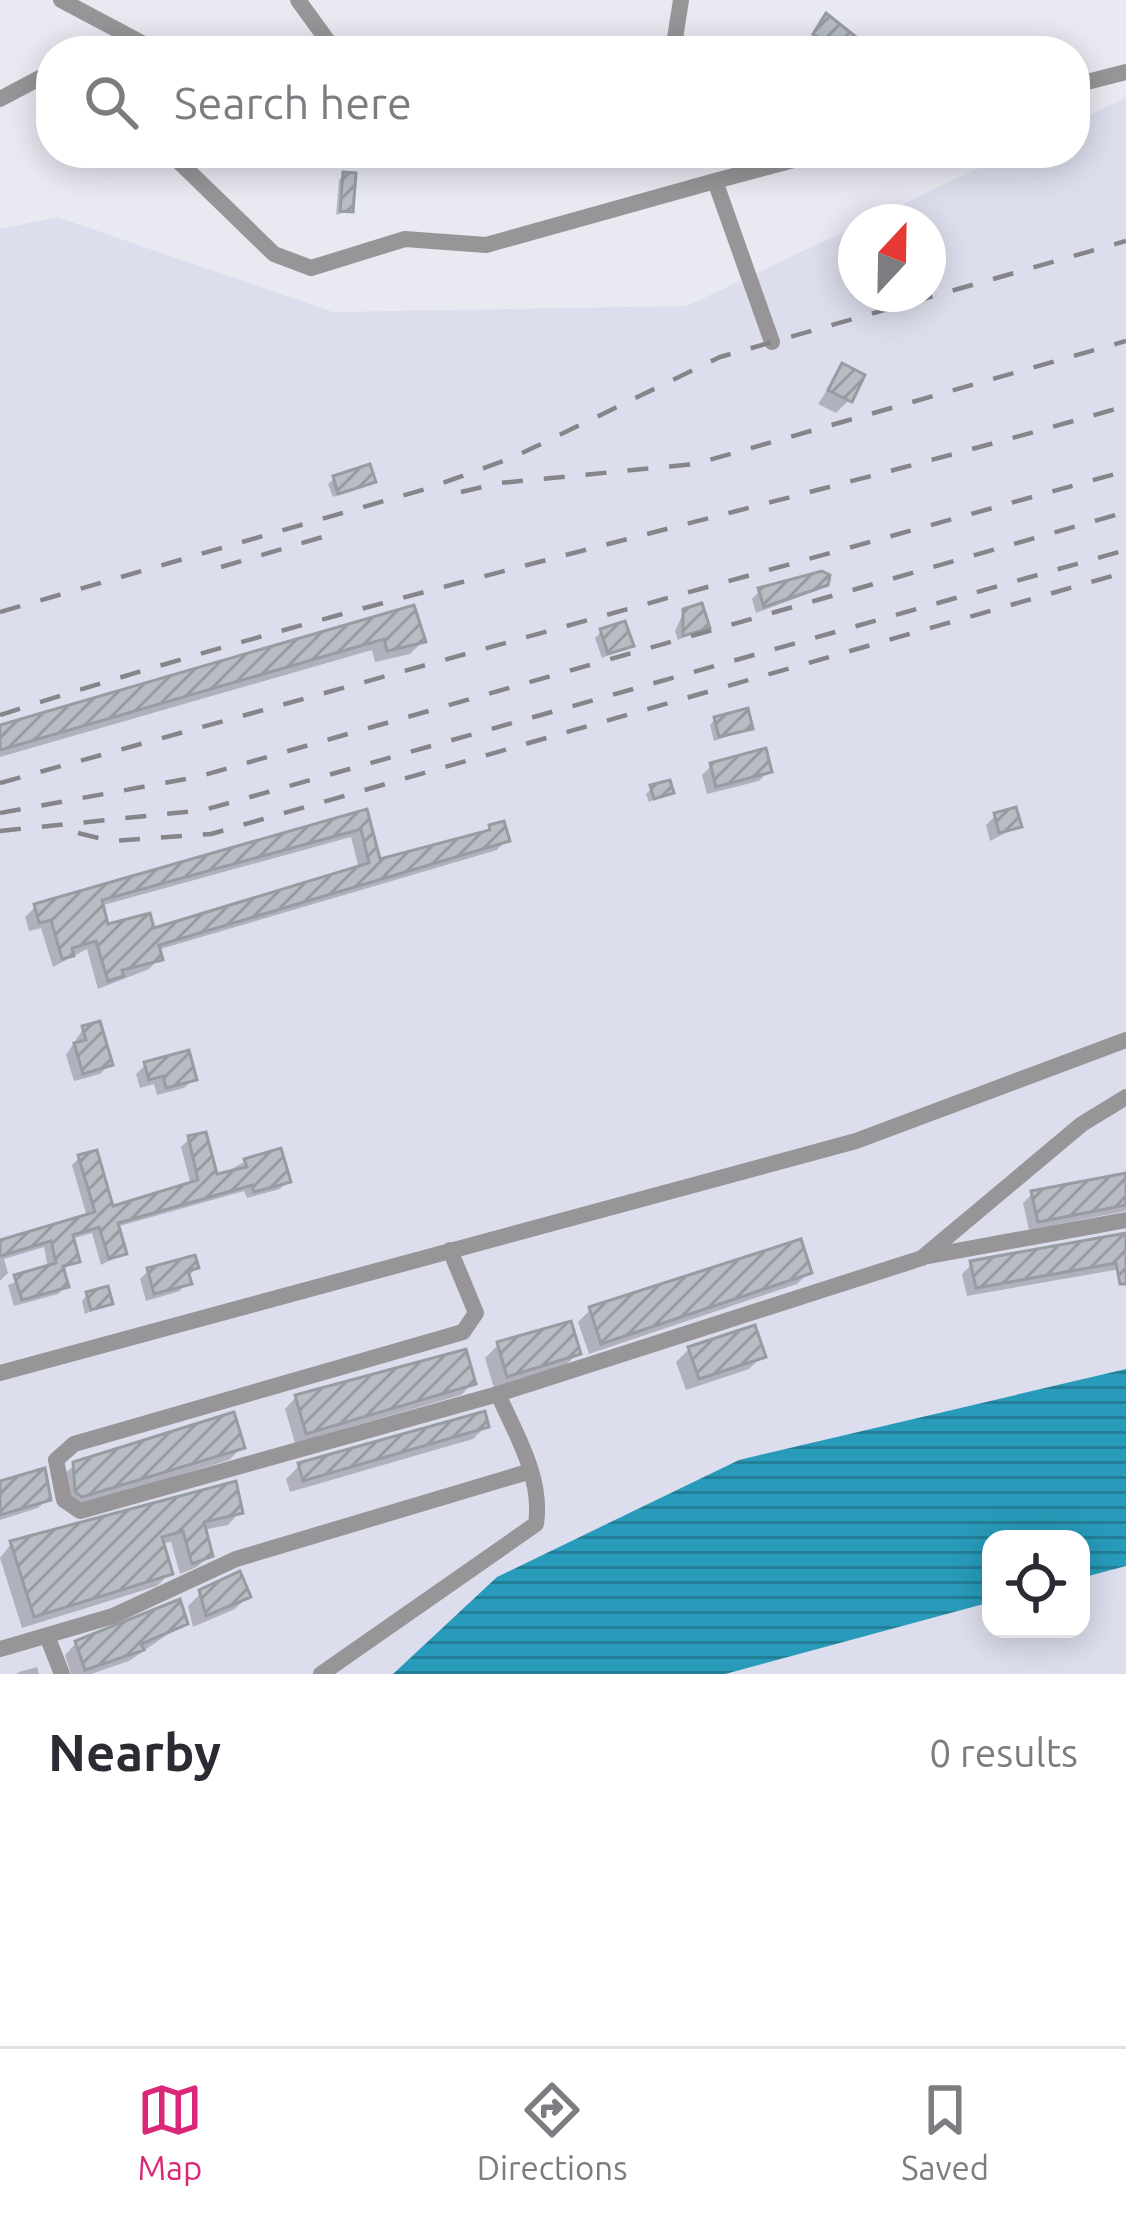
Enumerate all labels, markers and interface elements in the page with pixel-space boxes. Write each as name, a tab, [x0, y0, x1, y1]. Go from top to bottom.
search box	[36, 36, 1090, 168]
icon: search	[78, 69, 144, 135]
text: Search here	[174, 77, 412, 128]
north arrow	[838, 204, 946, 312]
map controls	[982, 1530, 1090, 1638]
button: locate	[982, 1530, 1090, 1638]
text: Nearby	[48, 1723, 221, 1781]
text: 0 results	[929, 1731, 1078, 1774]
tab: Map	[137, 2077, 203, 2186]
tab: Directions	[477, 2077, 627, 2186]
tab: Saved	[901, 2077, 989, 2186]

